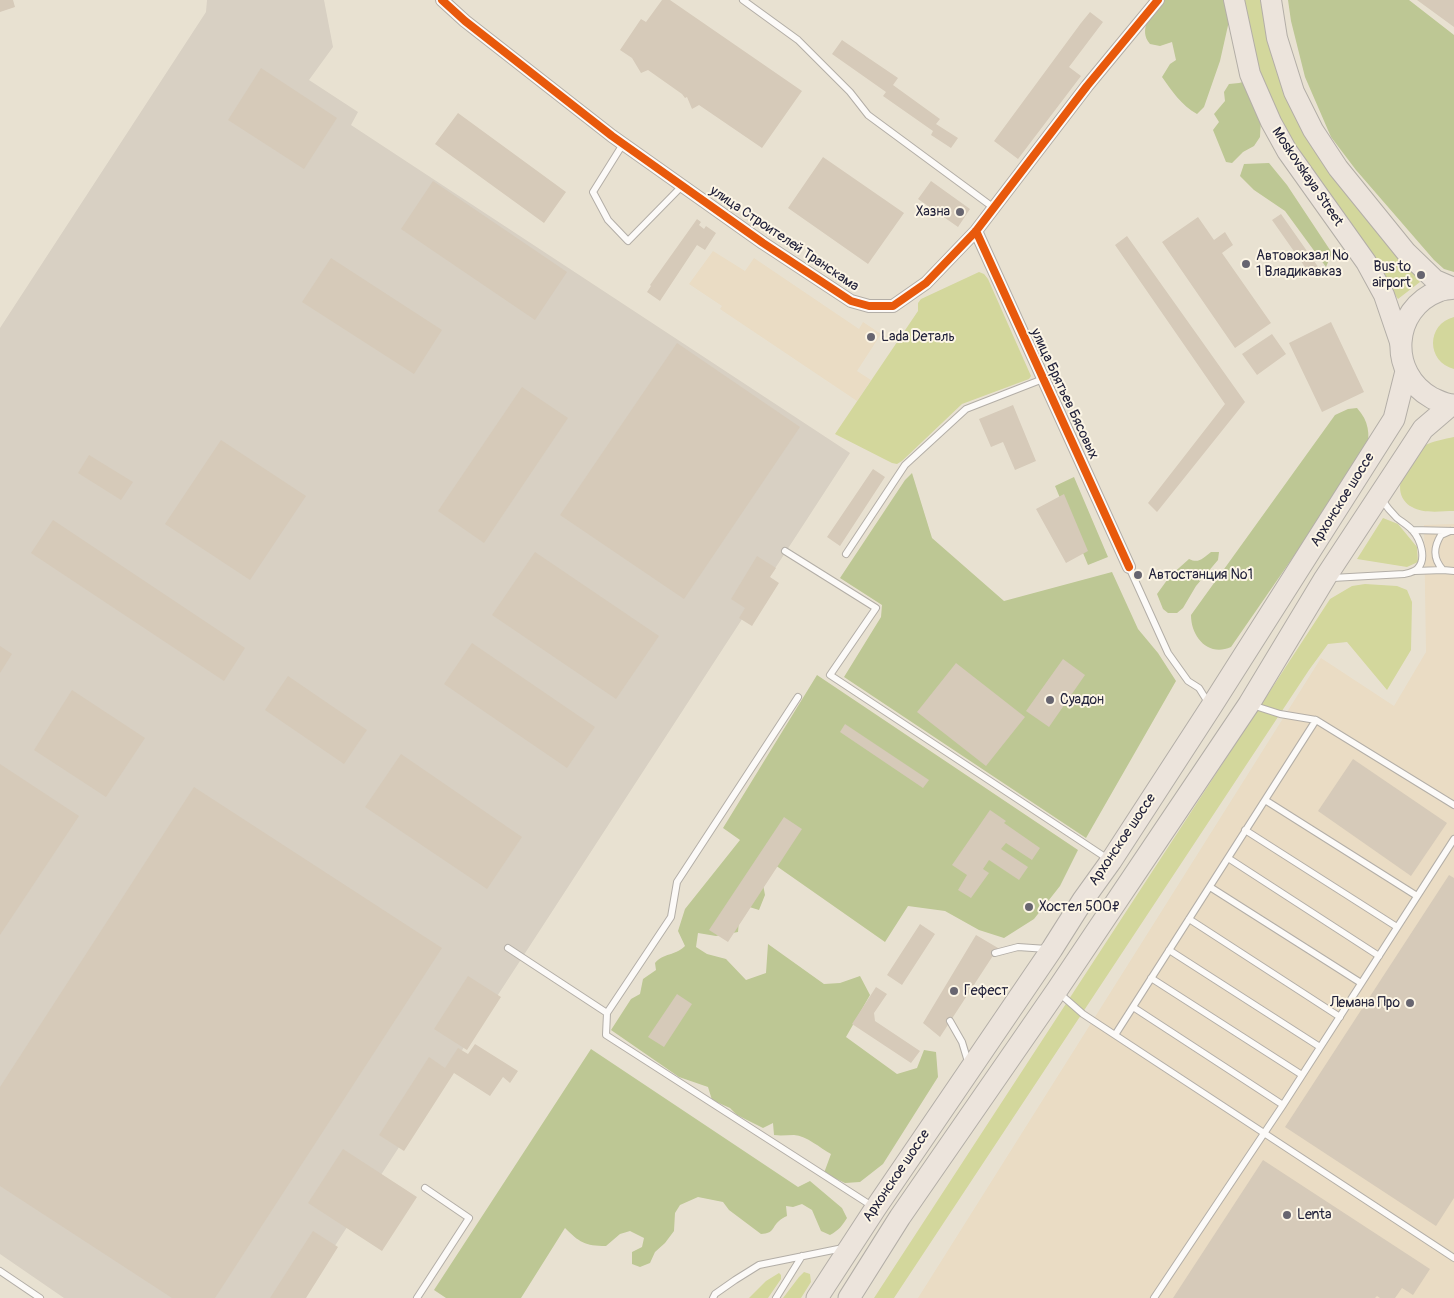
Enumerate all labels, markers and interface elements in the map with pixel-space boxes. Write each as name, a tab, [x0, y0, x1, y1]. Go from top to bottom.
street label: Moskovskaya Street	[1268, 124, 1346, 230]
street label: улица Строителей Транскама	[706, 183, 862, 295]
place label: Хазна	[916, 204, 950, 220]
marker: Хазна	[954, 206, 966, 218]
place label: Автовокзал № 1 Владикавказ	[1256, 248, 1349, 280]
marker: Автовокзал № 1 Владикавказ	[1240, 258, 1252, 270]
place label: Bus to airport	[1372, 259, 1411, 292]
marker: Bus to airport	[1415, 269, 1427, 281]
street label: улица Брятьев Бясовых	[1026, 326, 1102, 462]
place label: Lada Dеталь	[881, 329, 955, 345]
marker: Lada Dеталь	[865, 331, 877, 343]
street label: Архонское шоссе	[1307, 450, 1379, 550]
place label: Автостанция №1	[1148, 567, 1253, 583]
marker: Автостанция №1	[1132, 569, 1144, 581]
place label: Суадон	[1060, 692, 1104, 708]
marker: Суадон	[1044, 694, 1056, 706]
street label: Архонское шоссе	[1086, 791, 1160, 889]
place label: Хостел 500₽	[1039, 899, 1120, 915]
marker: Хостел 500₽	[1023, 901, 1035, 913]
place label: Гефест	[964, 983, 1008, 999]
marker: Гефест	[948, 985, 960, 997]
place label: Лемана Про	[1330, 995, 1400, 1011]
marker: Лемана Про	[1404, 997, 1416, 1009]
street label: Архонское шоссе	[860, 1127, 934, 1225]
place label: Lenta	[1297, 1207, 1331, 1223]
marker: Lenta	[1281, 1209, 1293, 1221]

